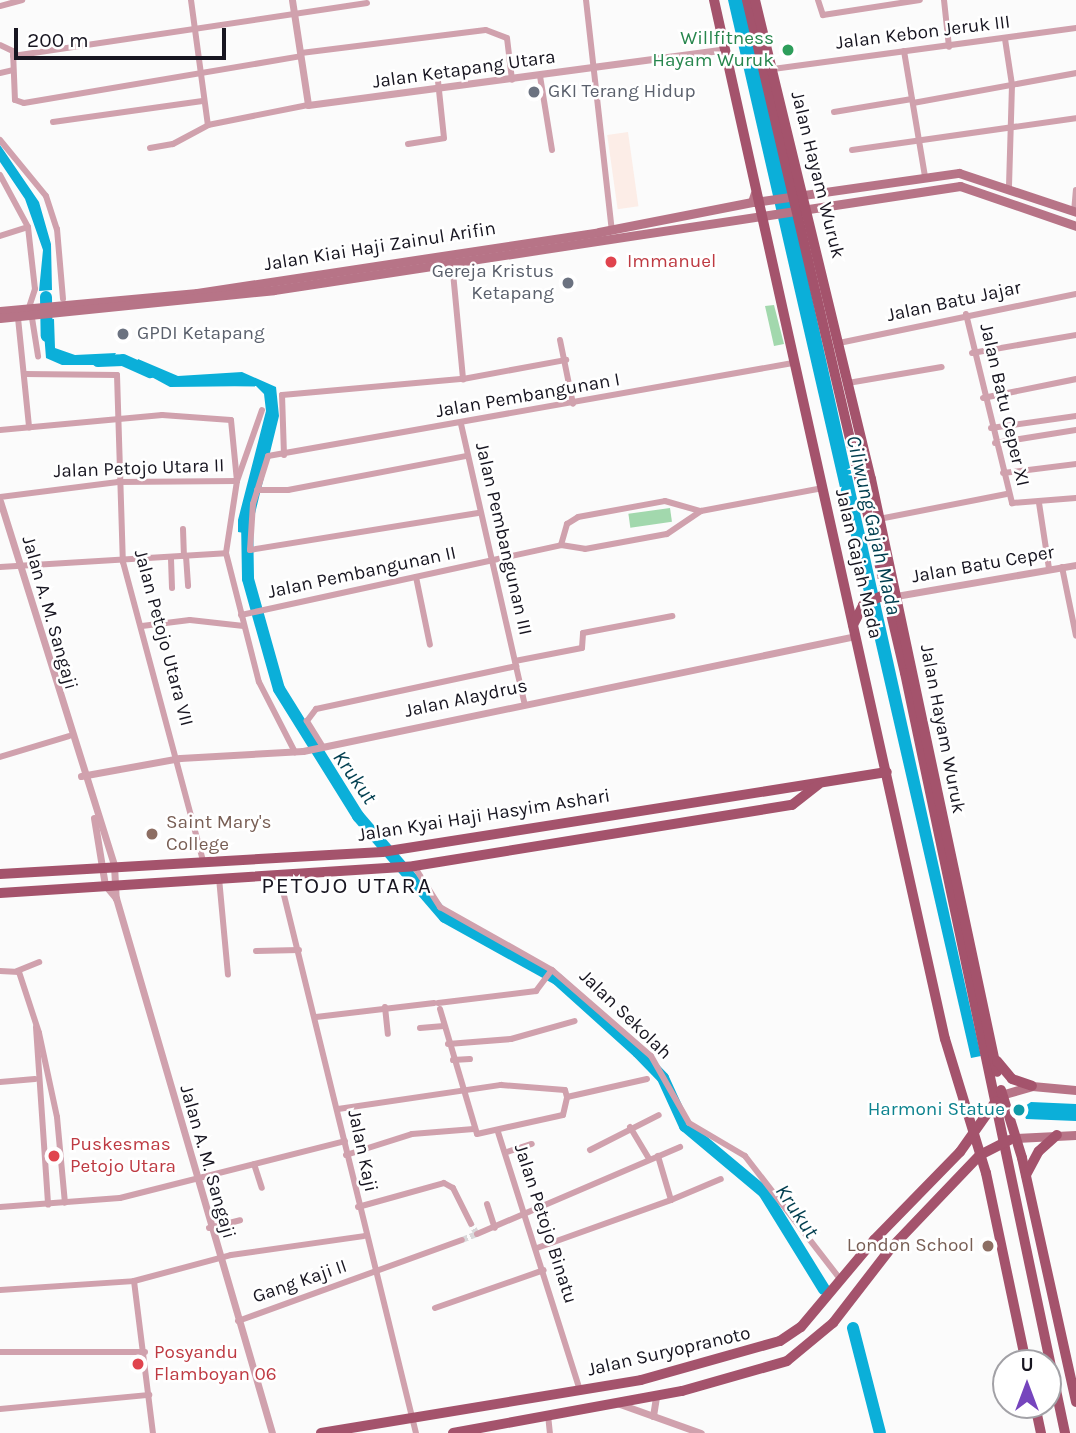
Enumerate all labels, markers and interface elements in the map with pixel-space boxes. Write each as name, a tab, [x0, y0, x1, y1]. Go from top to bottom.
street label: Jalan Kebon Jeruk III	[834, 11, 1012, 55]
scale bar	[18, 14, 229, 58]
text: 200 m	[27, 28, 89, 52]
place label: Willfitness Hayam Wuruk	[652, 28, 774, 72]
marker: Willfitness Hayam Wuruk	[780, 42, 796, 58]
street label: Jalan Ketapang Utara	[371, 46, 557, 94]
place label: GKI Terang Hidup	[548, 81, 696, 103]
marker: GKI Terang Hidup	[526, 84, 542, 100]
street label: Jalan Hayam Wuruk	[785, 89, 849, 261]
street label: Jalan Kiai Haji Zainul Arifin	[263, 217, 497, 277]
place label: Immanuel	[627, 251, 716, 273]
marker: Immanuel	[601, 252, 621, 272]
place label: Gereja Kristus Ketapang	[432, 261, 554, 305]
marker: Gereja Kristus Ketapang	[560, 275, 576, 291]
street label: Jalan Batu Jajar	[885, 277, 1023, 327]
street label: Jalan Batu Ceper XI	[974, 321, 1034, 489]
place label: GPDI Ketapang	[137, 323, 265, 345]
marker: GPDI Ketapang	[115, 326, 131, 342]
street label: Jalan Pembangunan I	[434, 369, 622, 423]
water label: Ciliwung Gajah Mada	[841, 433, 907, 617]
street label: Jalan Pembangunan III	[470, 440, 536, 638]
street label: Jalan Petojo Utara II	[53, 455, 225, 483]
street label: Jalan Gajah Mada	[830, 487, 886, 641]
street label: Jalan A. M. Sangaji	[16, 533, 82, 693]
street label: Jalan Batu Ceper	[910, 541, 1056, 589]
street label: Jalan Pembangunan II	[266, 542, 458, 604]
street label: Jalan Petojo Utara VII	[128, 547, 198, 729]
street label: Jalan Hayam Wuruk	[914, 643, 970, 815]
street label: Jalan Alaydrus	[402, 675, 530, 723]
water label: Krukut	[328, 745, 382, 809]
street label: Jalan Kyai Haji Hasyim Ashari	[356, 785, 612, 847]
place label: Saint Mary's College	[166, 812, 272, 856]
marker: Saint Mary's College	[144, 826, 160, 842]
district label: PETOJO UTARA	[263, 872, 431, 900]
street label: Jalan Sekolah	[574, 965, 676, 1065]
street label: Jalan A. M. Sangaji	[174, 1082, 240, 1242]
place label: Harmoni Statue	[868, 1099, 1005, 1121]
marker: Harmoni Statue	[1011, 1102, 1027, 1118]
street label: Jalan Kaji	[342, 1108, 382, 1194]
place label: Puskesmas Petojo Utara	[70, 1134, 176, 1178]
street label: Jalan Petojo Binatu	[508, 1141, 582, 1307]
marker: Puskesmas Petojo Utara	[44, 1146, 64, 1166]
water label: Krukut	[770, 1179, 824, 1243]
place label: London School	[847, 1235, 974, 1257]
marker: London School	[980, 1238, 996, 1254]
street label: Gang Kaji II	[250, 1255, 350, 1309]
street label: Jalan Suryopranoto	[585, 1322, 753, 1382]
place label: Posyandu Flamboyan 06	[154, 1342, 277, 1386]
north arrow	[992, 1349, 1062, 1419]
marker: Posyandu Flamboyan 06	[128, 1354, 148, 1374]
text: U	[1020, 1354, 1034, 1376]

